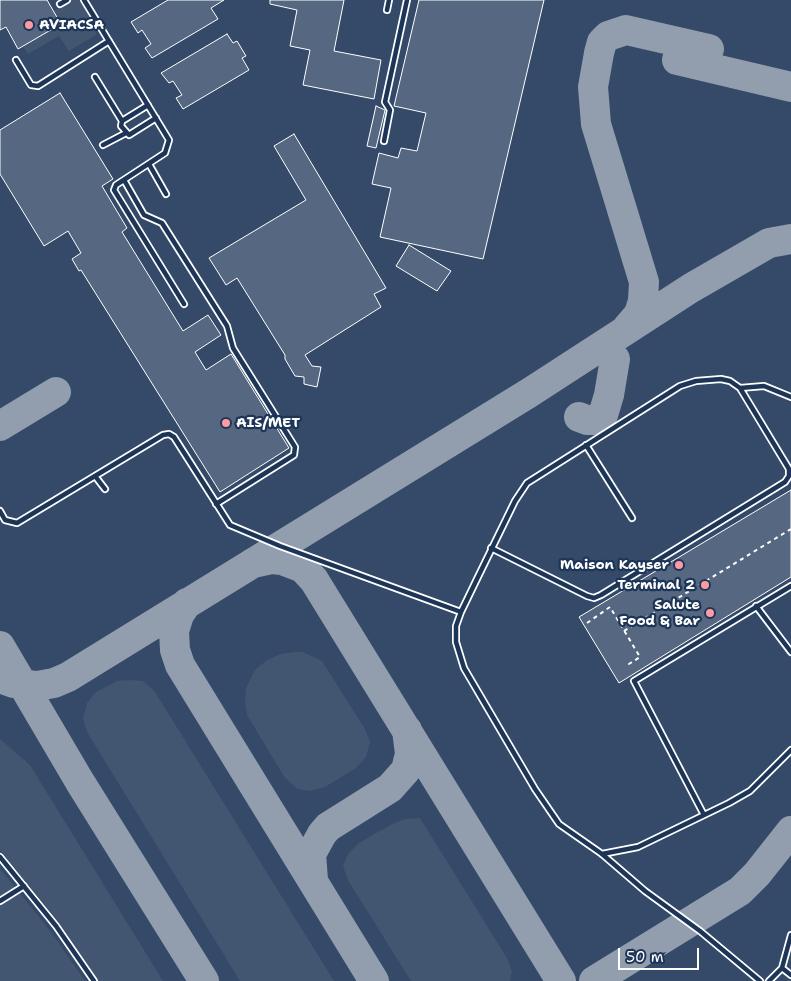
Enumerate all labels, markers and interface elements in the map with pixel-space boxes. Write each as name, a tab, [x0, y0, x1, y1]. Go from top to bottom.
place label: AVIACSA	[39, 17, 104, 33]
marker: AVIACSA	[23, 19, 35, 31]
place label: AIS/MET	[236, 415, 300, 431]
marker: AIS/MET	[220, 417, 232, 429]
place label: Maison Kayser	[560, 557, 669, 573]
marker: Maison Kayser	[673, 559, 685, 571]
place label: Terminal 2	[617, 577, 695, 593]
marker: Terminal 2	[699, 579, 711, 591]
place label: Salute Food & Bar	[619, 597, 700, 630]
marker: Salute Food & Bar	[704, 607, 716, 619]
scale bar	[621, 938, 702, 970]
text: 50 m	[626, 947, 664, 967]

